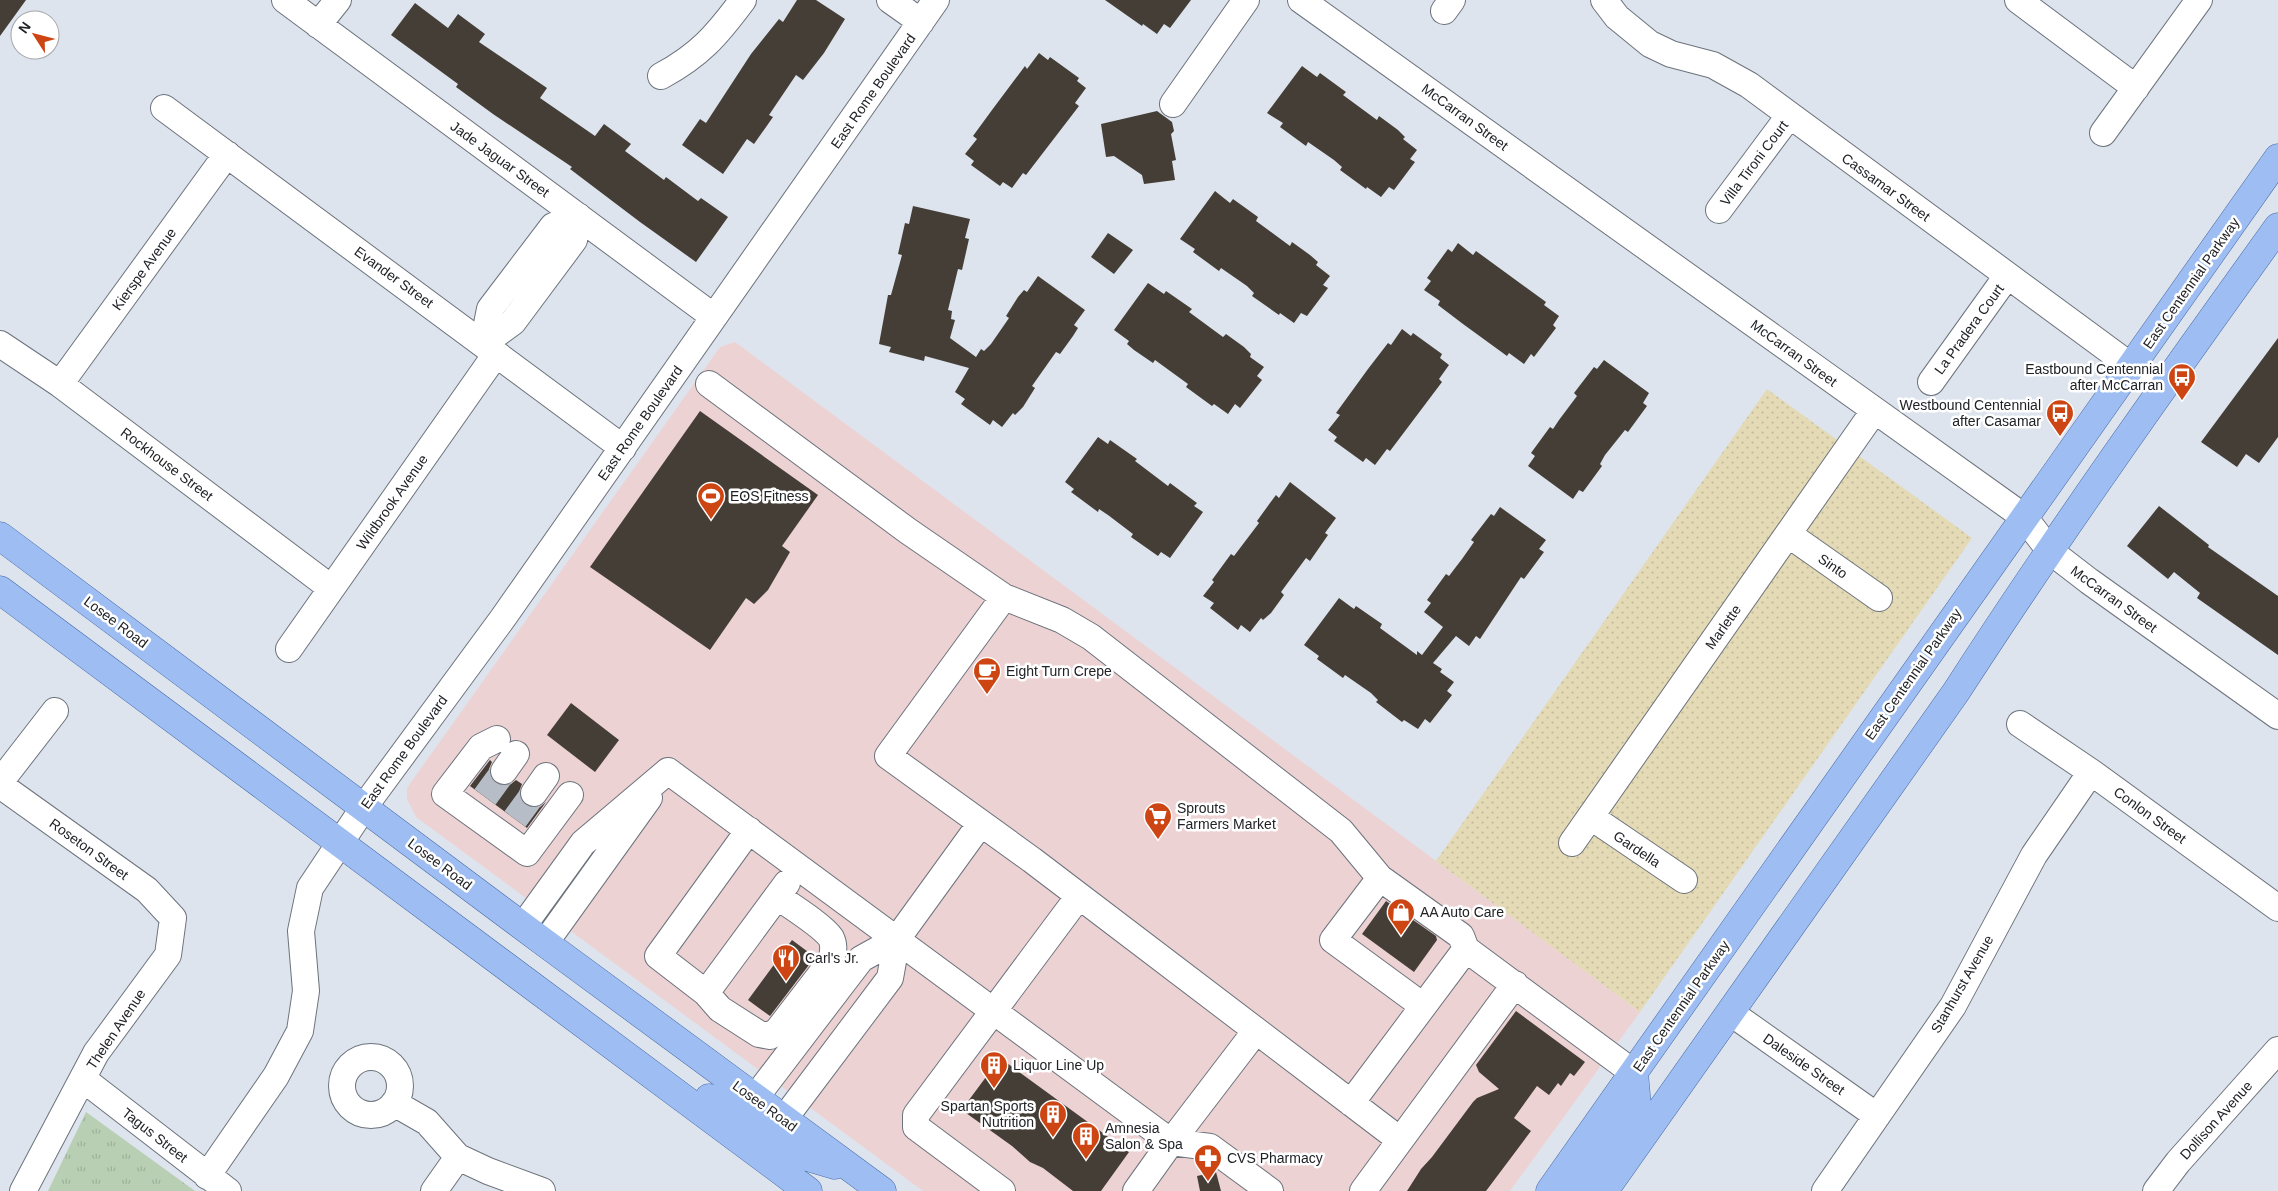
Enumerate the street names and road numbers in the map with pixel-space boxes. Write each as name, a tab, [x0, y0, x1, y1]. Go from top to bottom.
street label: East Rome Boulevard	[827, 31, 919, 151]
street label: McCarran Street	[1419, 80, 1511, 154]
street label: Villa Tironi Court	[1717, 117, 1791, 209]
street label: Jade Jaguar Street	[447, 118, 553, 200]
street label: Cassamar Street	[1839, 150, 1933, 224]
street label: East Centennial Parkway	[2140, 214, 2242, 352]
street label: Kierspe Avenue	[109, 225, 179, 313]
street label: Evander Street	[352, 243, 437, 311]
street label: La Pradera Court	[1931, 281, 2007, 377]
street label: McCarran Street	[1748, 316, 1840, 390]
street label: East Rome Boulevard	[594, 363, 686, 483]
street label: Rockhouse Street	[118, 424, 216, 504]
street label: Wildbrook Avenue	[353, 451, 431, 553]
street label: Sinto	[1815, 550, 1851, 582]
street label: McCarran Street	[2068, 562, 2160, 636]
street label: Losee Road	[81, 593, 151, 651]
street label: Marlette	[1702, 602, 1744, 652]
street label: East Centennial Parkway	[1862, 605, 1964, 743]
street label: East Rome Boulevard	[358, 692, 450, 812]
street label: Conlon Street	[2111, 783, 2189, 847]
street label: Roseton Street	[47, 815, 132, 883]
street label: Gardella	[1611, 828, 1664, 871]
street label: Losee Road	[405, 835, 475, 893]
street label: Stanhurst Avenue	[1928, 932, 1997, 1036]
street label: East Centennial Parkway	[1630, 937, 1732, 1075]
street label: Thelen Avenue	[83, 986, 149, 1072]
street label: Daleside Street	[1760, 1030, 1848, 1098]
street label: Losee Road	[730, 1077, 800, 1135]
street label: Dollison Avenue	[2177, 1077, 2256, 1163]
street label: Tagus Street	[119, 1104, 191, 1166]

